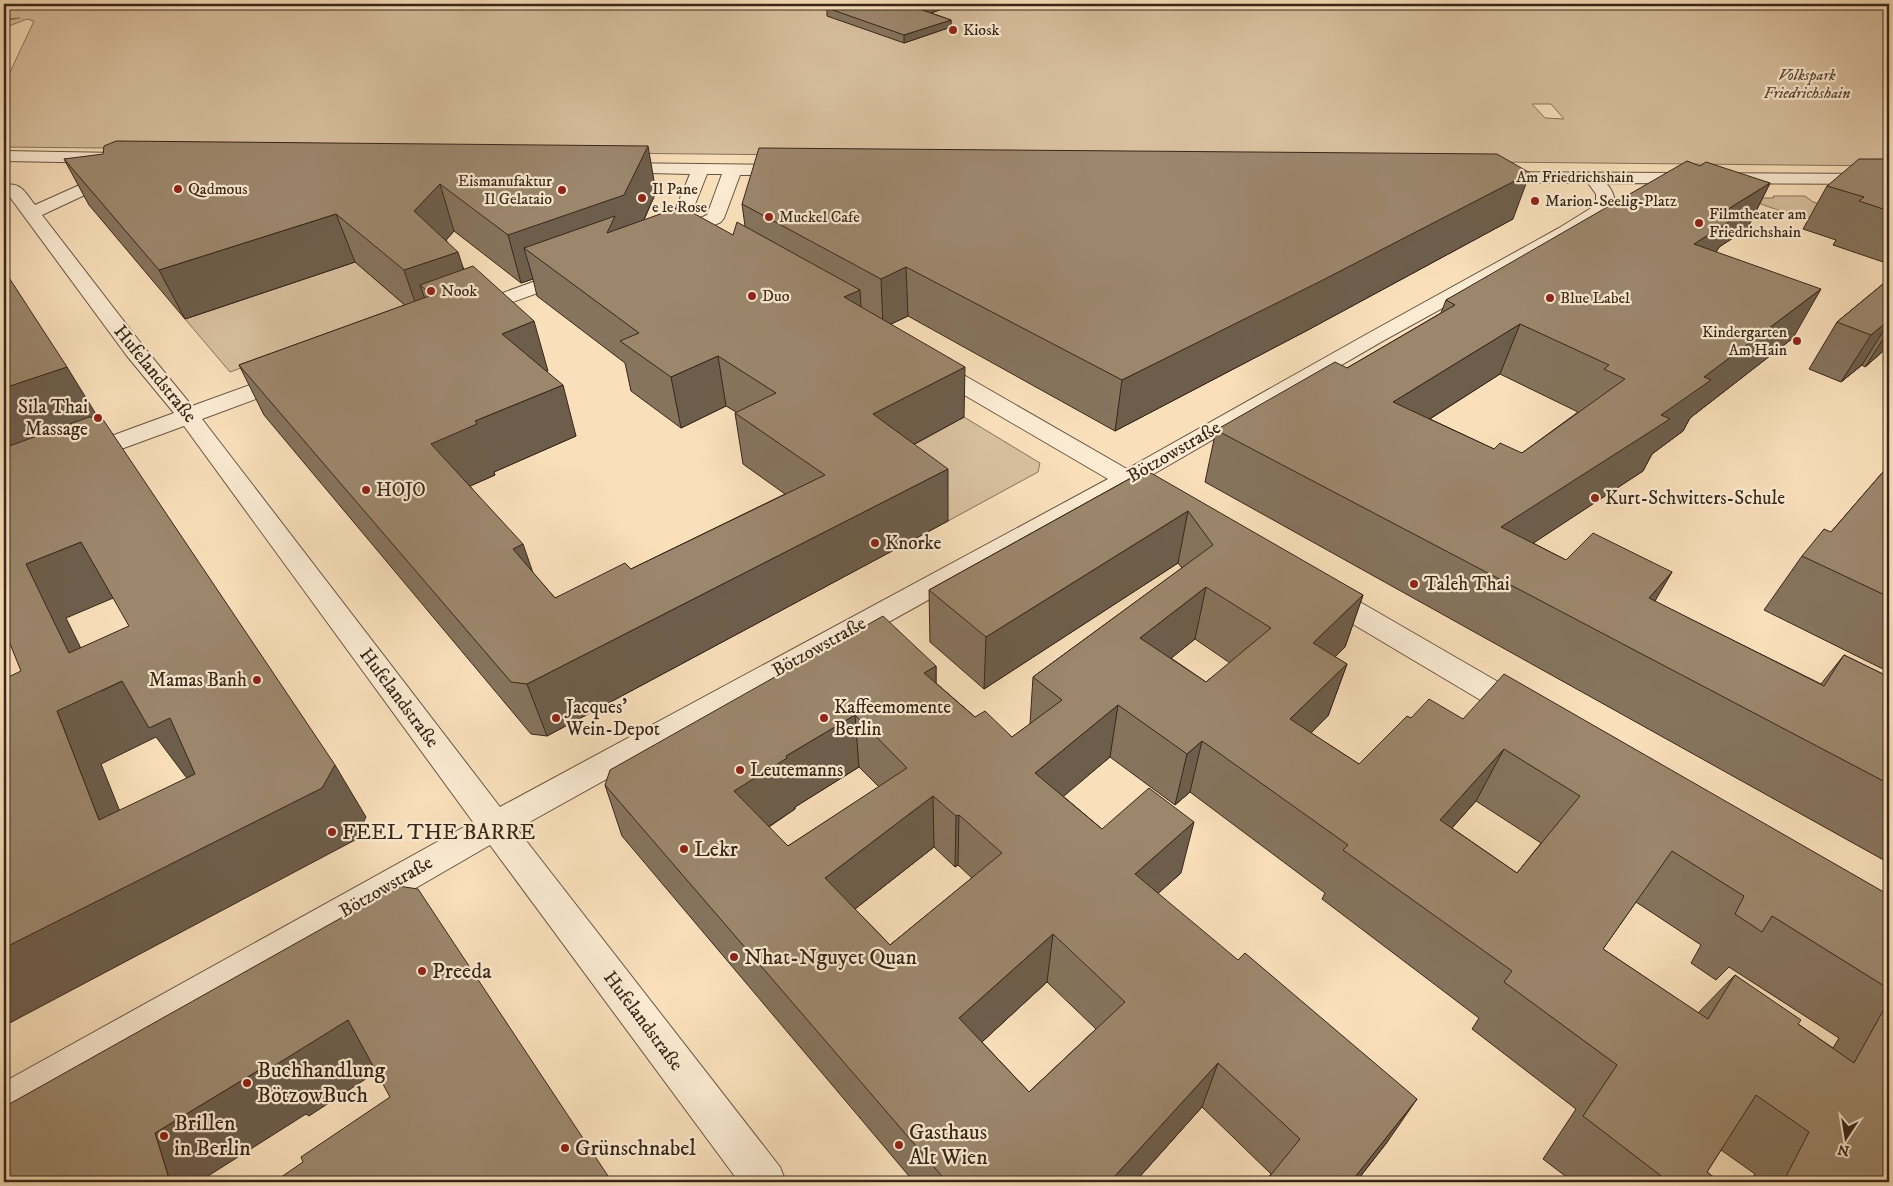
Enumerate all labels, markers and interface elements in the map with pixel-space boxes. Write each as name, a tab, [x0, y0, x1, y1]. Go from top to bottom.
place label: Kiosk	[963, 20, 999, 40]
marker: Kiosk	[947, 24, 959, 36]
park label: Volkspark Friedrichshain	[1764, 65, 1850, 103]
street label: Am Friedrichshain	[1516, 167, 1635, 187]
place label: Eismanufaktur Il Gelataio	[458, 171, 552, 209]
place label: Qadmous	[188, 179, 247, 199]
place label: Il Pane e le Rose	[652, 179, 708, 217]
marker: Qadmous	[172, 183, 184, 195]
marker: Eismanufaktur Il Gelataio	[556, 184, 568, 196]
place label: Marion-Seelig-Platz	[1545, 191, 1677, 211]
marker: Il Pane e le Rose	[636, 192, 648, 204]
marker: Marion-Seelig-Platz	[1529, 195, 1541, 207]
place label: Filmtheater am Friedrichshain	[1709, 204, 1807, 242]
place label: Muckel Cafe	[779, 207, 860, 227]
marker: Muckel Cafe	[763, 211, 775, 223]
marker: Filmtheater am Friedrichshain	[1693, 217, 1705, 229]
place label: Nook	[441, 281, 477, 301]
marker: Nook	[425, 285, 437, 297]
place label: Duo	[762, 286, 790, 306]
place label: Blue Label	[1560, 288, 1630, 308]
marker: Duo	[746, 290, 758, 302]
marker: Blue Label	[1544, 292, 1556, 304]
street label: Hufelandstraße	[109, 321, 201, 427]
place label: Kindergarten Am Hain	[1702, 322, 1788, 360]
marker: Kindergarten Am Hain	[1791, 335, 1803, 347]
place label: Sila Thai Massage	[18, 396, 88, 441]
marker: Sila Thai Massage	[92, 412, 104, 424]
street label: Bötzowstraße	[1123, 416, 1225, 488]
place label: HOJO	[376, 479, 426, 502]
marker: HOJO	[360, 484, 372, 496]
place label: Kurt-Schwitters-Schule	[1605, 487, 1785, 510]
marker: Kurt-Schwitters-Schule	[1589, 492, 1601, 504]
place label: Knorke	[885, 532, 942, 555]
marker: Knorke	[869, 537, 881, 549]
place label: Taleh Thai	[1424, 573, 1510, 596]
marker: Taleh Thai	[1408, 578, 1420, 590]
street label: Bötzowstraße	[768, 612, 870, 682]
street label: Hufelandstraße	[354, 644, 444, 752]
place label: Mamas Banh	[149, 669, 247, 692]
marker: Mamas Banh	[251, 674, 263, 686]
place label: Jacques' Wein-Depot	[564, 696, 660, 741]
place label: Kaffeemomente Berlin	[834, 696, 951, 741]
marker: Jacques' Wein-Depot	[550, 712, 562, 724]
marker: Kaffeemomente Berlin	[818, 712, 830, 724]
place label: Leutemanns	[750, 759, 843, 782]
marker: Leutemanns	[734, 764, 746, 776]
place label: FEEL THE BARRE	[342, 819, 535, 846]
marker: FEEL THE BARRE	[326, 826, 338, 838]
place label: Lekr	[694, 836, 739, 863]
marker: Lekr	[678, 843, 690, 855]
street label: Bötzowstraße	[335, 851, 437, 923]
place label: Nhat-Nguyet Quan	[744, 944, 917, 971]
marker: Nhat-Nguyet Quan	[728, 951, 740, 963]
place label: Preeda	[432, 958, 492, 985]
marker: Preeda	[416, 965, 428, 977]
street label: Hufelandstraße	[598, 967, 688, 1075]
place label: Buchhandlung BötzowBuch	[257, 1057, 385, 1109]
marker: Buchhandlung BötzowBuch	[241, 1077, 253, 1089]
place label: Brillen in Berlin	[174, 1110, 251, 1162]
north arrow	[1820, 1114, 1870, 1164]
place label: Gasthaus Alt Wien	[909, 1119, 988, 1171]
marker: Brillen in Berlin	[158, 1130, 170, 1142]
place label: Grünschnabel	[575, 1135, 696, 1162]
marker: Gasthaus Alt Wien	[893, 1139, 905, 1151]
text: N	[1836, 1140, 1851, 1160]
marker: Grünschnabel	[559, 1142, 571, 1154]

